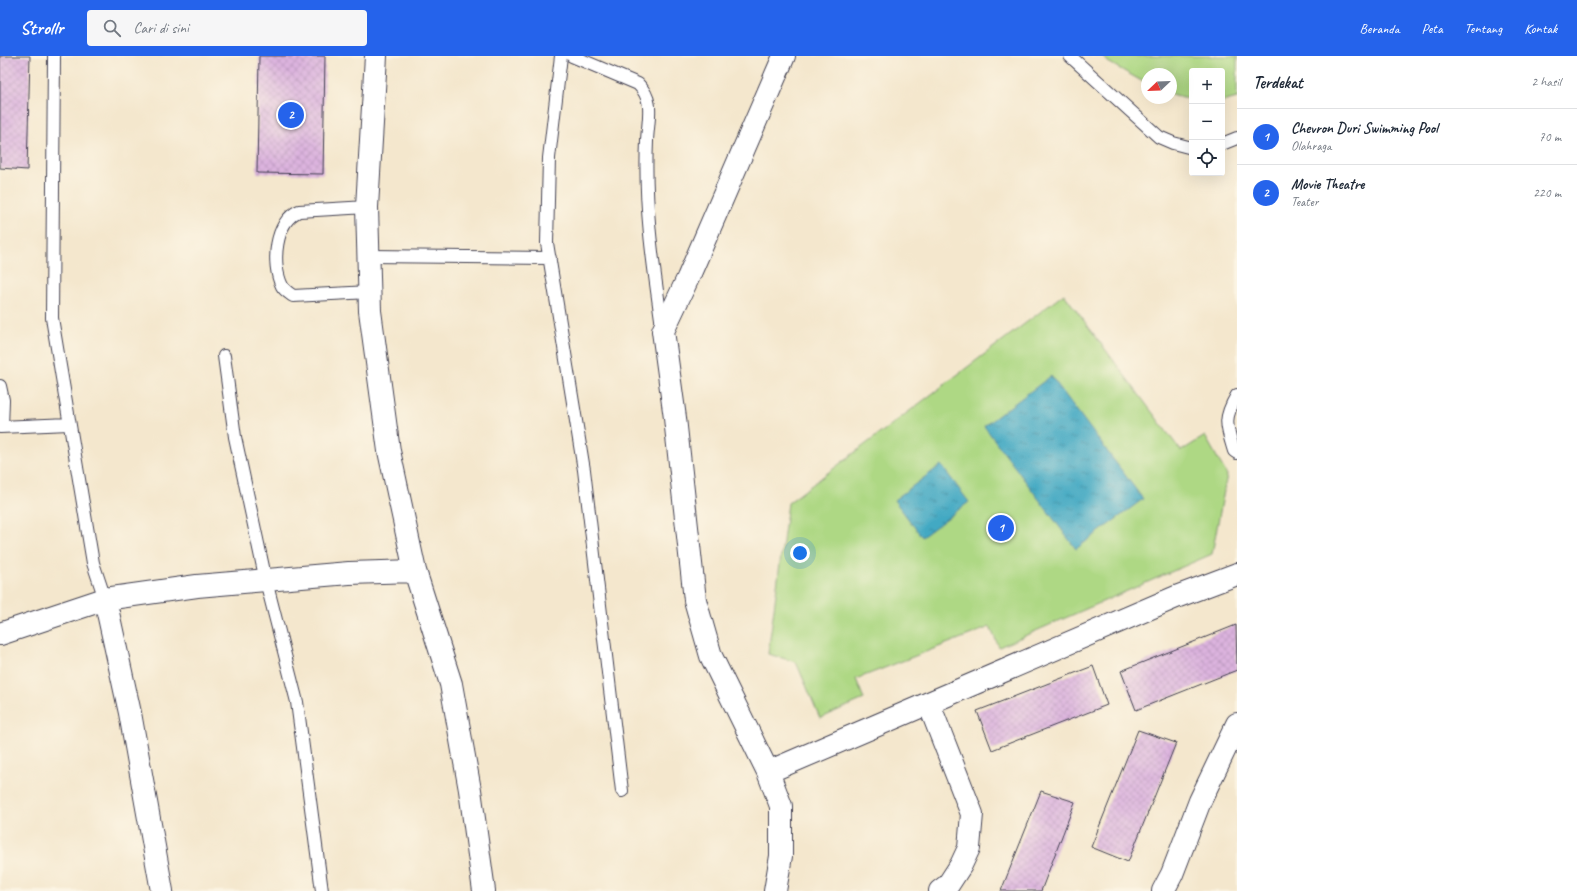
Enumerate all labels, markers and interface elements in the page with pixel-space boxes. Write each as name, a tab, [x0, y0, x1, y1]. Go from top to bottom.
search box	[87, 10, 367, 46]
text: Strollr	[20, 16, 63, 40]
icon: search	[101, 17, 123, 39]
text: Cari di sini	[133, 19, 189, 38]
text: Beranda	[1360, 20, 1400, 37]
text: Peta	[1422, 20, 1443, 37]
text: Tentang	[1465, 20, 1502, 37]
text: Kontak	[1524, 20, 1557, 37]
north arrow	[1141, 68, 1177, 104]
map controls	[1189, 68, 1225, 176]
button: +	[1189, 68, 1225, 104]
text: Terdekat	[1253, 72, 1303, 93]
text: 2 hasil	[1531, 74, 1561, 90]
pin: 2	[278, 100, 304, 130]
button: −	[1189, 104, 1225, 140]
text: Chevron Duri Swimming Pool	[1291, 119, 1438, 138]
text: 1	[1263, 129, 1269, 145]
text: 70 m	[1539, 129, 1561, 145]
text: Olahraga	[1291, 138, 1331, 154]
button: locate	[1189, 140, 1225, 176]
text: Movie Theatre	[1291, 175, 1364, 194]
text: 2	[1263, 185, 1269, 201]
text: 220 m	[1533, 185, 1561, 201]
text: Teater	[1291, 194, 1318, 210]
pin: 1	[988, 513, 1014, 543]
your location	[790, 543, 810, 563]

